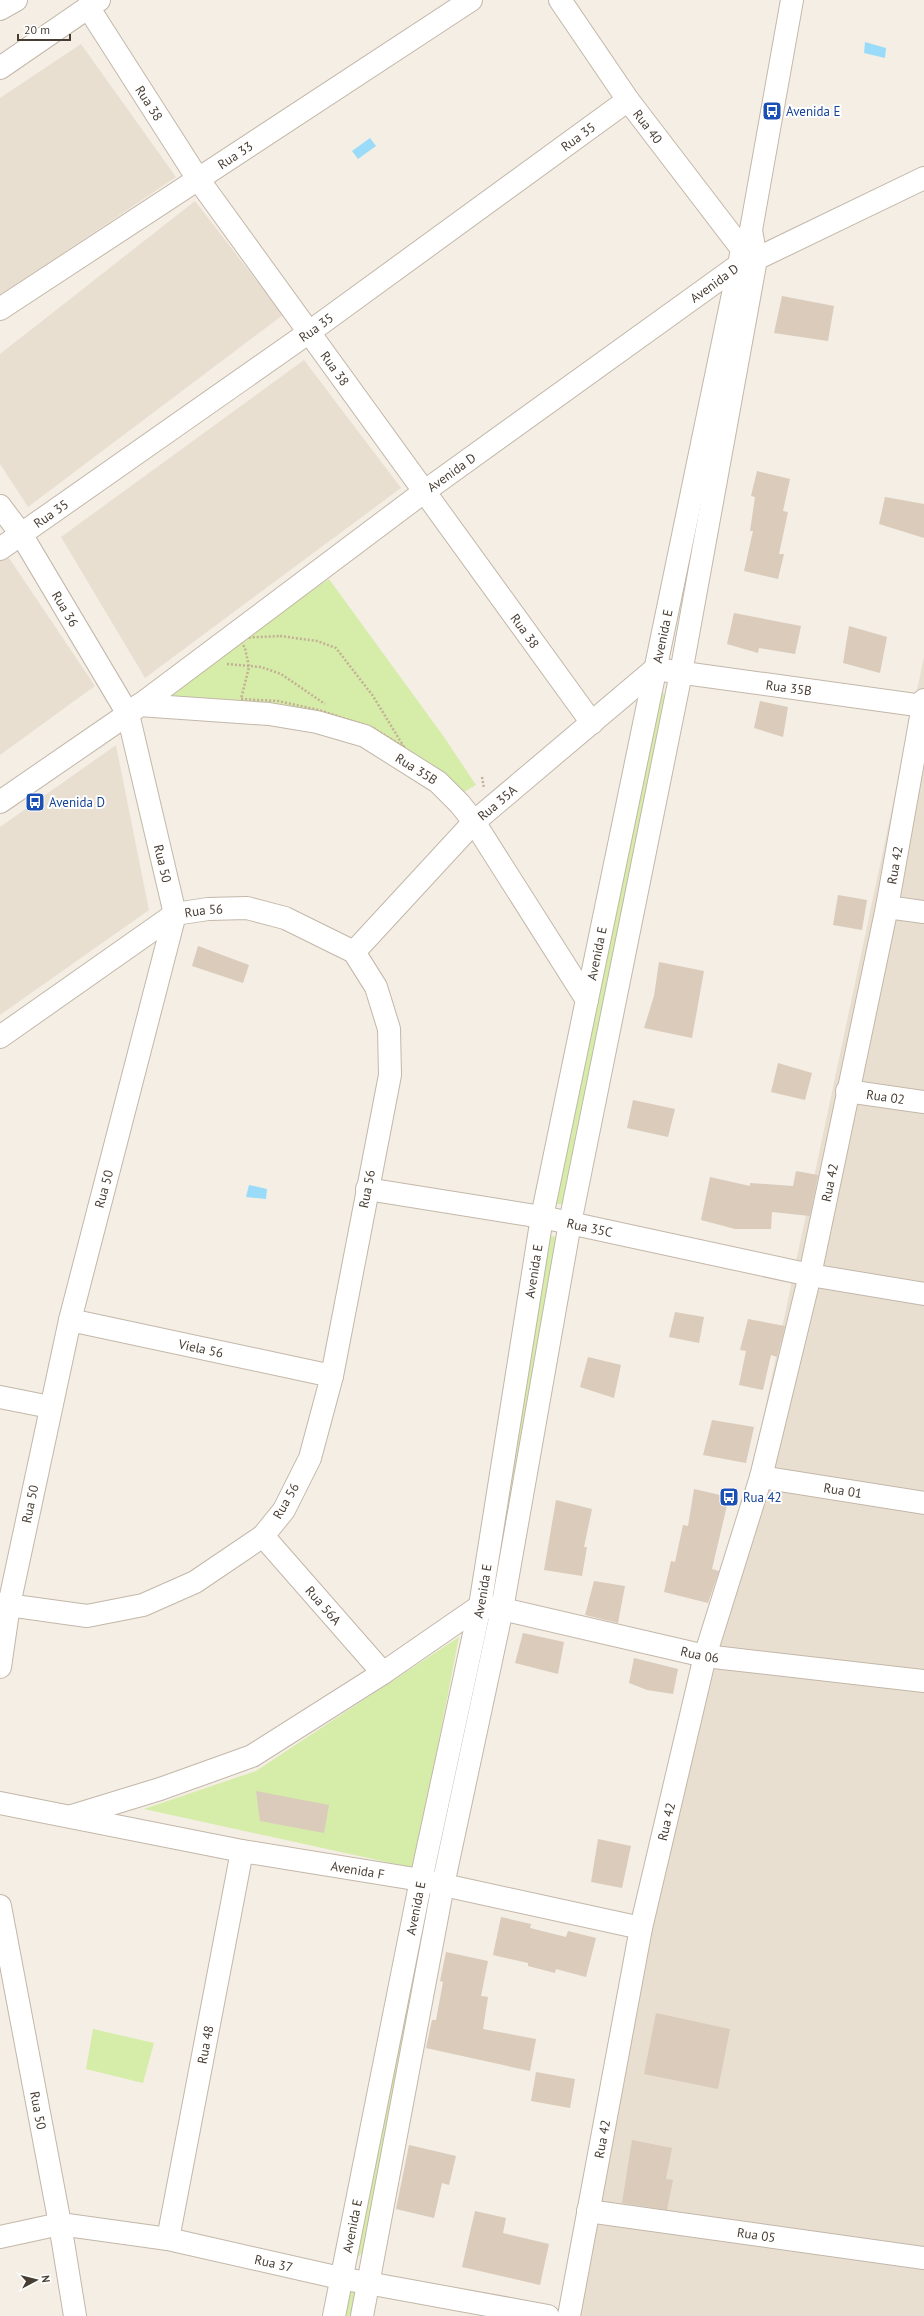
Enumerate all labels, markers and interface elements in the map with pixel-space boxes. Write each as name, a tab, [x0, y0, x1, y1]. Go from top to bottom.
scale bar	[18, 16, 70, 42]
text: 20 m	[24, 22, 50, 37]
street label: Rua 38	[132, 82, 167, 124]
bus stop icon: Avenida E	[761, 100, 783, 122]
place label: Avenida E	[786, 103, 840, 120]
street label: Rua 40	[630, 106, 667, 147]
street label: Rua 35	[557, 118, 599, 155]
street label: Rua 33	[214, 137, 256, 173]
street label: Avenida D	[686, 260, 742, 306]
street label: Rua 35	[295, 309, 337, 345]
street label: Rua 38	[317, 348, 353, 389]
street label: Avenida D	[424, 449, 479, 495]
street label: Rua 35	[30, 495, 72, 531]
street label: Rua 36	[48, 588, 83, 630]
street label: Avenida E	[648, 608, 676, 664]
street label: Rua 38	[507, 610, 543, 651]
street label: Rua 35B	[765, 676, 813, 699]
street label: Rua 35B	[392, 749, 441, 788]
street label: Rua 35A	[474, 781, 520, 824]
bus stop icon: Avenida D	[24, 791, 46, 813]
place label: Avenida D	[49, 794, 105, 811]
street label: Rua 50	[150, 843, 176, 884]
street label: Rua 42	[883, 845, 906, 886]
street label: Rua 56	[183, 900, 223, 921]
street label: Avenida E	[583, 925, 610, 982]
street label: Rua 02	[865, 1085, 906, 1108]
street label: Rua 42	[817, 1162, 842, 1203]
street label: Rua 50	[91, 1168, 117, 1210]
street label: Rua 56	[355, 1168, 379, 1210]
street label: Rua 35C	[565, 1214, 614, 1241]
street label: Avenida E	[521, 1243, 546, 1299]
street label: Viela 56	[176, 1335, 225, 1361]
street label: Rua 01	[822, 1479, 863, 1502]
street label: Rua 56	[269, 1480, 303, 1522]
street label: Rua 50	[18, 1483, 42, 1525]
bus stop icon: Rua 42	[718, 1486, 740, 1508]
place label: Rua 42	[743, 1489, 782, 1506]
street label: Avenida E	[469, 1563, 495, 1620]
street label: Rua 56A	[302, 1582, 346, 1629]
street label: Rua 06	[679, 1642, 720, 1666]
street label: Rua 42	[653, 1801, 679, 1842]
street label: Avenida F	[330, 1857, 386, 1883]
street label: Avenida E	[402, 1880, 429, 1936]
street label: Rua 48	[193, 2024, 217, 2065]
street label: Rua 50	[27, 2090, 51, 2131]
street label: Rua 42	[590, 2118, 614, 2160]
street label: Avenida E	[338, 2197, 366, 2254]
street label: Rua 05	[736, 2223, 777, 2246]
street label: Rua 37	[253, 2250, 295, 2276]
north arrow	[16, 2260, 56, 2300]
text: N	[39, 2274, 53, 2283]

